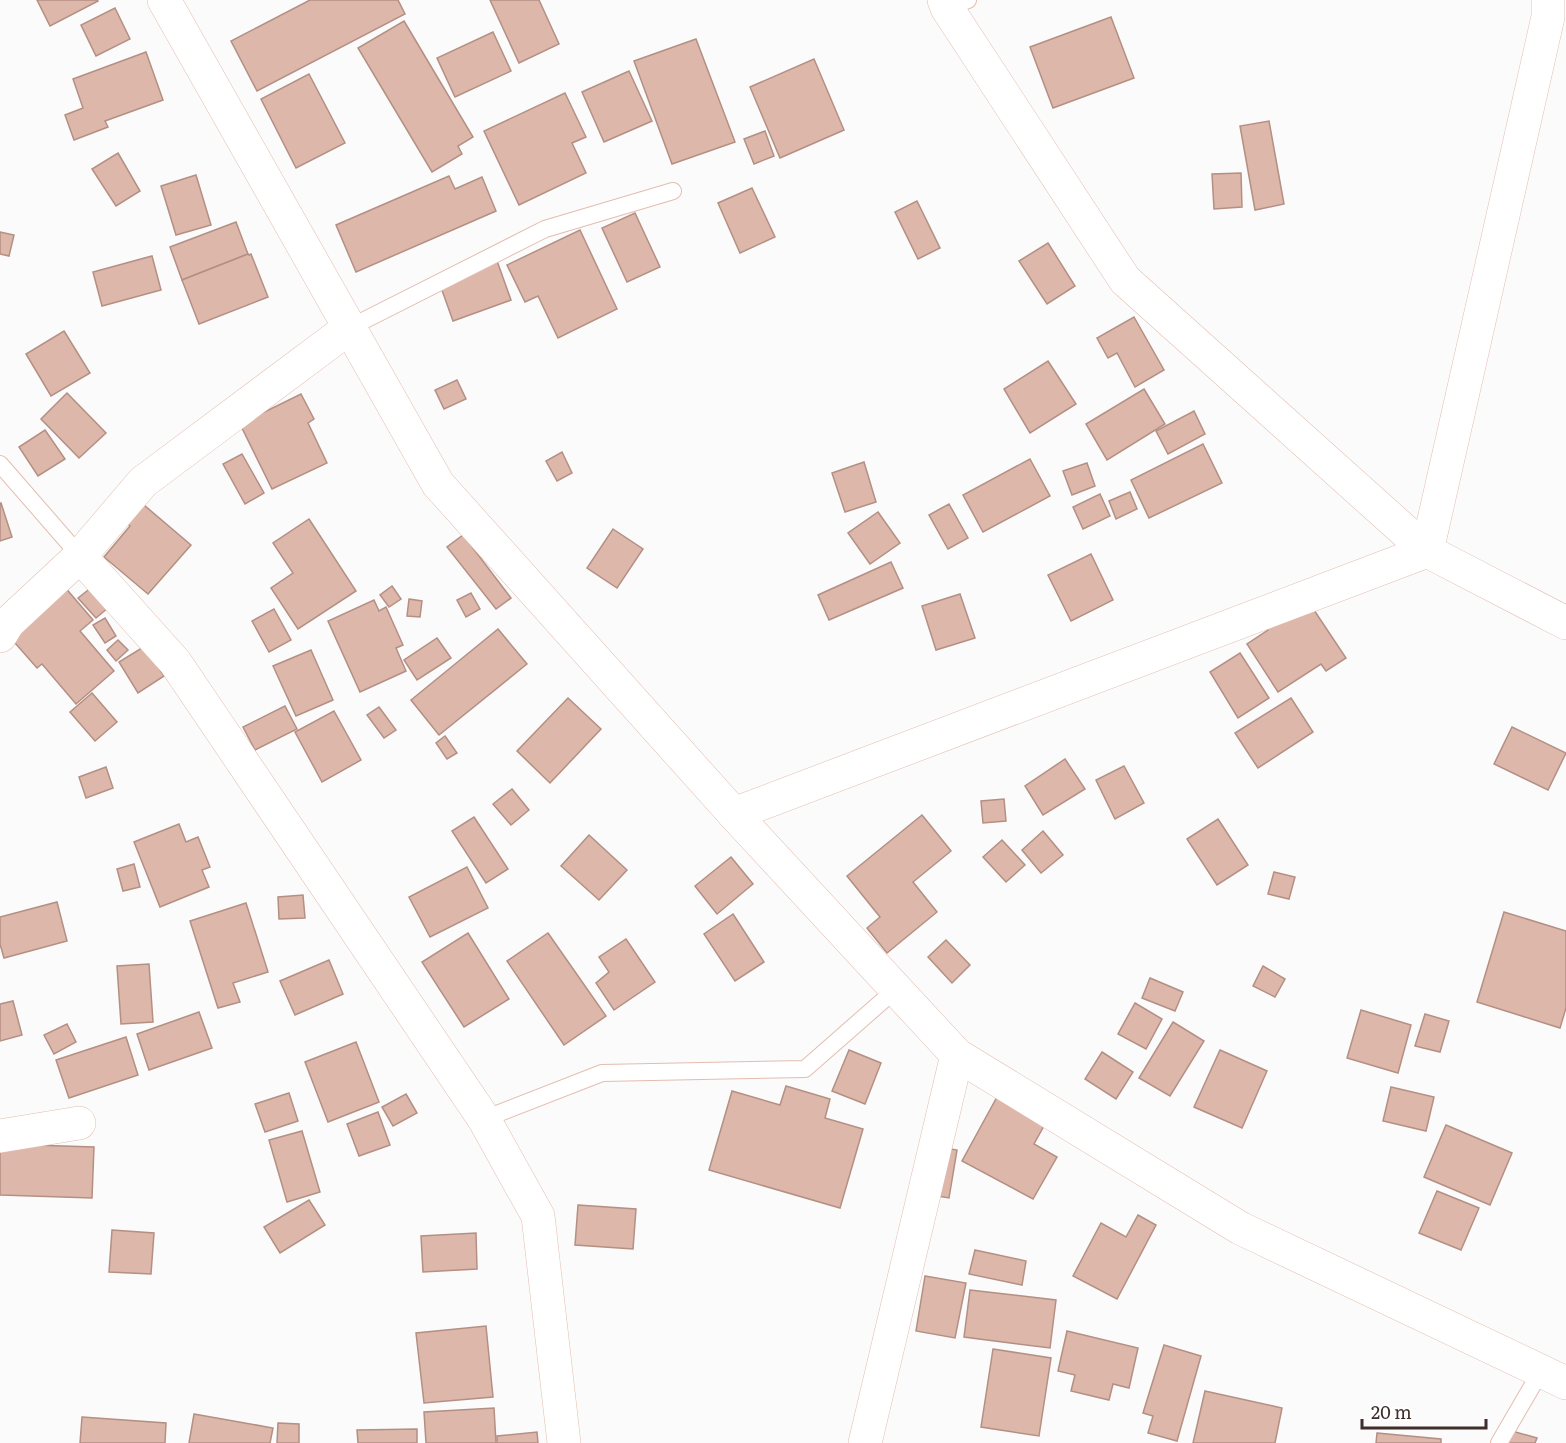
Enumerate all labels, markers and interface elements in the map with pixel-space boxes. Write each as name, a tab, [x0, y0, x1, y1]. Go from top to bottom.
scale bar	[1362, 1392, 1486, 1430]
text: 20 m	[1371, 1398, 1412, 1425]

